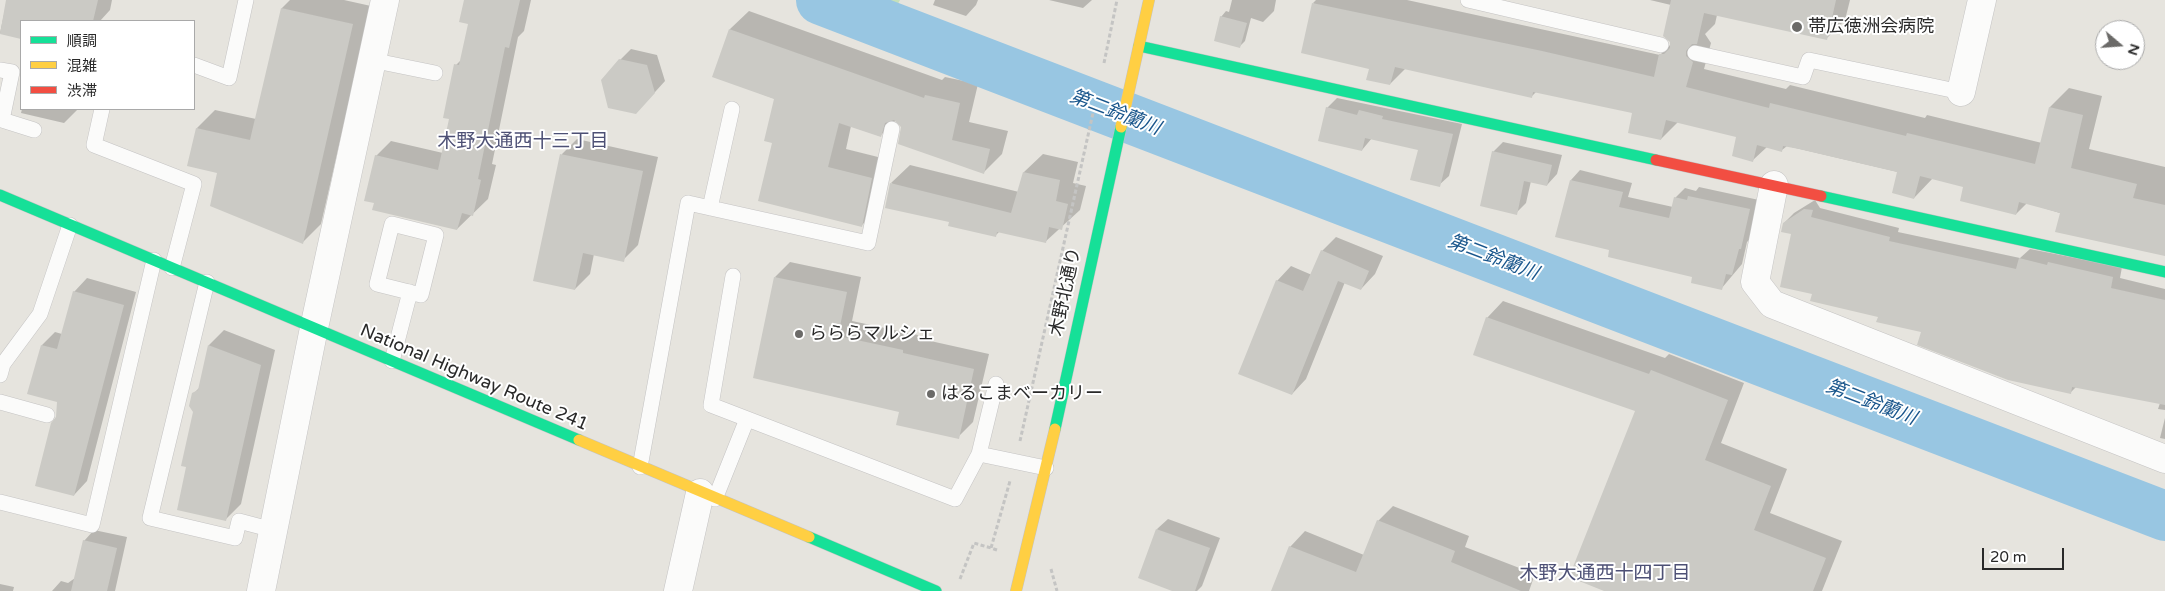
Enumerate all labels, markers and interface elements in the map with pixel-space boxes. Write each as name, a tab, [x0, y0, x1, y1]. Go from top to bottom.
place label: 帯広徳洲会病院	[1808, 16, 1934, 38]
legend	[20, 20, 195, 110]
marker: 帯広徳洲会病院	[1790, 20, 1804, 34]
north arrow	[2095, 20, 2145, 70]
text: 順調	[67, 32, 97, 50]
text: N	[2124, 42, 2144, 57]
text: 混雑	[67, 57, 97, 75]
text: 渋滞	[67, 82, 97, 100]
water label: 第二鈴蘭川	[1067, 85, 1163, 141]
district label: 木野大通西十三丁目	[438, 131, 608, 153]
water label: 第二鈴蘭川	[1445, 230, 1541, 286]
street label: 木野北通り	[1046, 246, 1086, 338]
street label: National Highway Route 241	[357, 320, 591, 436]
place label: らららマルシェ	[809, 323, 935, 345]
marker: らららマルシェ	[793, 328, 805, 340]
water label: 第二鈴蘭川	[1823, 375, 1919, 431]
place label: はるこまベーカリー	[941, 383, 1103, 405]
marker: はるこまベーカリー	[925, 388, 937, 400]
scale bar	[1985, 538, 2068, 570]
text: 20 m	[1990, 548, 2027, 566]
district label: 木野大通西十四丁目	[1520, 563, 1690, 585]

